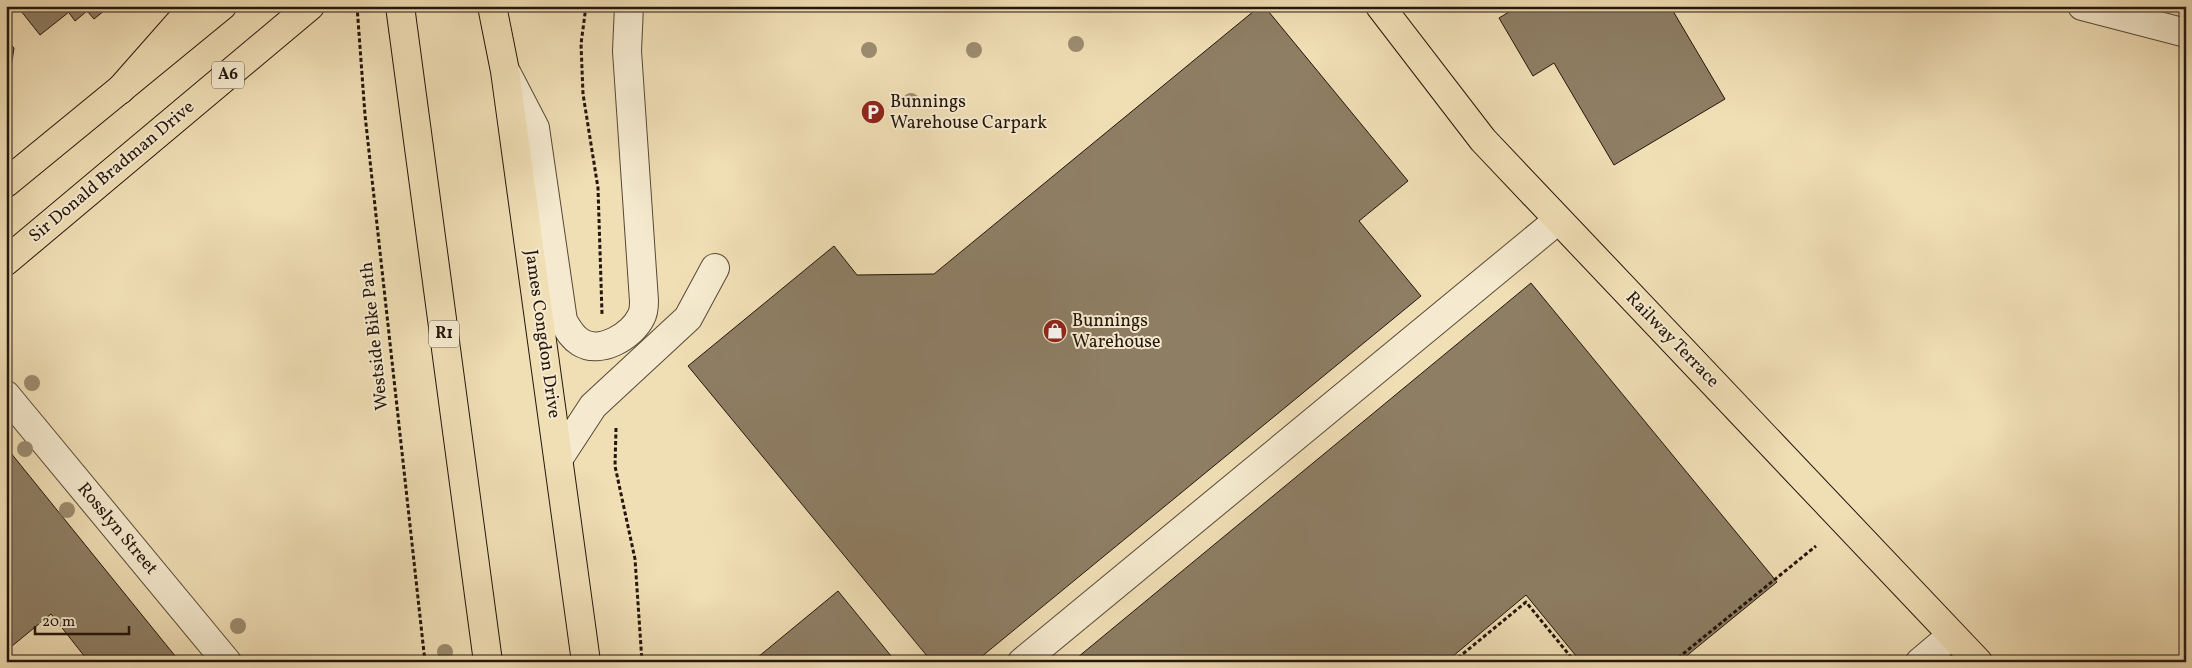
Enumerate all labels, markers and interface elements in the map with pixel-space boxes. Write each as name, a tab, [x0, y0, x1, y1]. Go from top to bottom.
road number: A6	[212, 62, 244, 88]
place label: Bunnings Warehouse Carpark	[890, 90, 1047, 136]
street label: Sir Donald Bradman Drive	[24, 95, 200, 249]
parking icon: Bunnings Warehouse Carpark	[860, 99, 886, 125]
street label: James Congdon Drive	[518, 248, 566, 420]
street label: Westside Bike Path	[355, 260, 395, 411]
street label: Railway Terrace	[1620, 286, 1724, 394]
place label: Bunnings Warehouse	[1072, 309, 1161, 355]
shop icon: Bunnings Warehouse	[1042, 318, 1068, 344]
road number: R1	[429, 320, 459, 348]
street label: Rosslyn Street	[71, 477, 163, 581]
scale bar	[35, 603, 129, 635]
text: 20 m	[42, 612, 75, 633]

